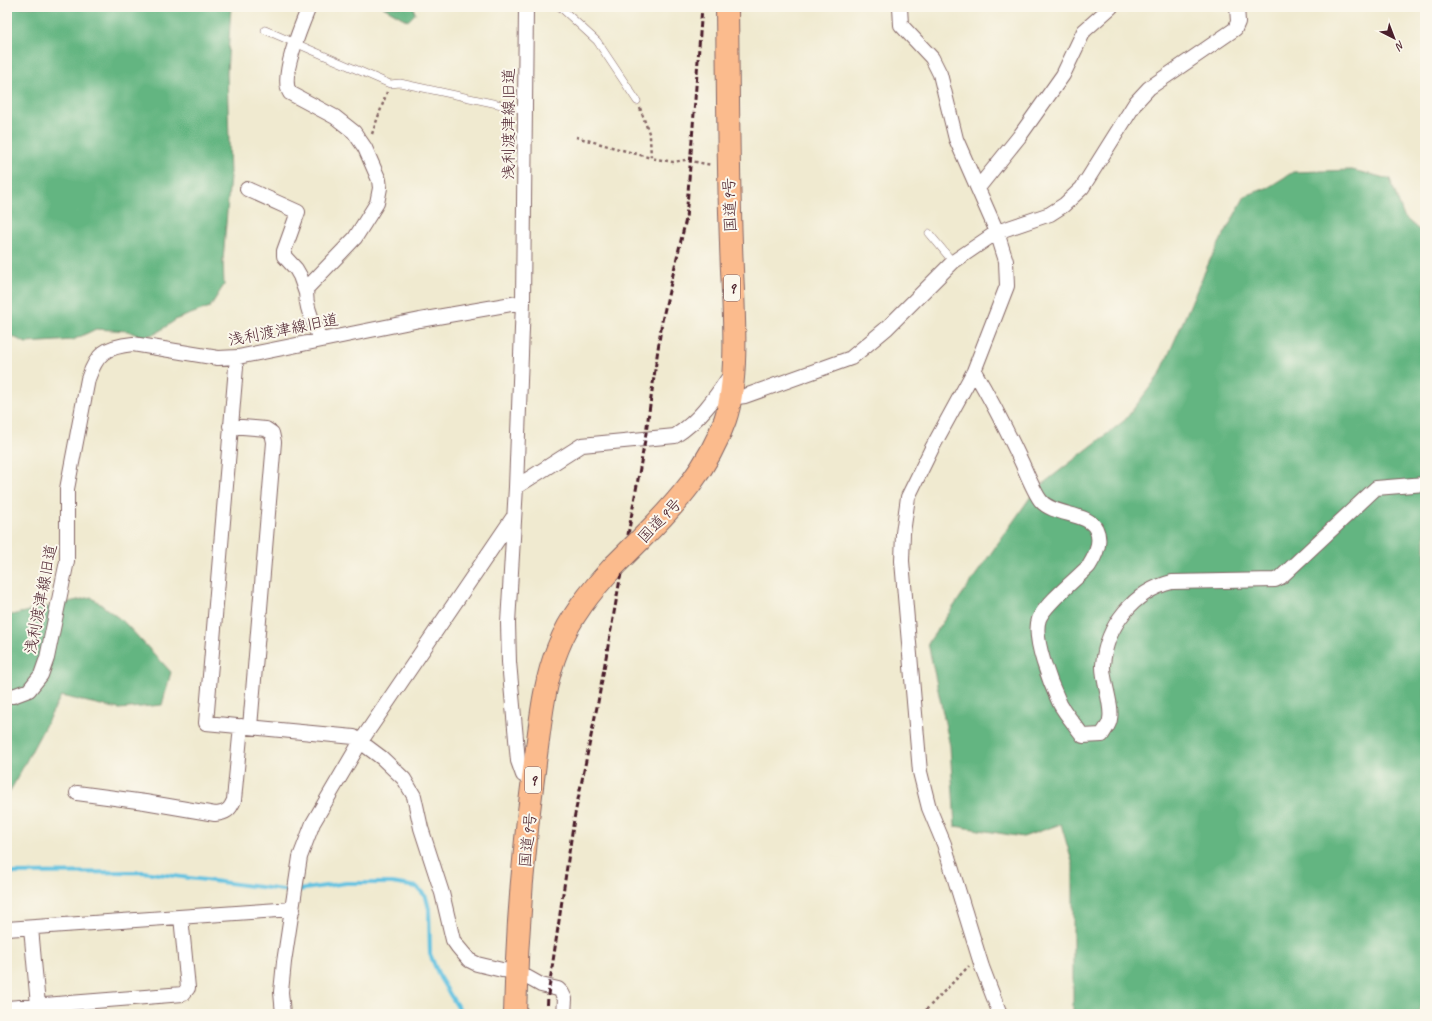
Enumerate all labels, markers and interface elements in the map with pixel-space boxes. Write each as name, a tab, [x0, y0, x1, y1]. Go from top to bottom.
north arrow	[1374, 18, 1414, 58]
text: N	[1392, 38, 1408, 54]
street label: 浅利渡津線旧道	[499, 68, 519, 180]
street label: 国道9号	[719, 177, 741, 233]
road number: 9	[724, 275, 740, 301]
street label: 浅利渡津線旧道	[226, 309, 340, 350]
street label: 国道9号	[633, 494, 686, 547]
street label: 浅利渡津線旧道	[20, 542, 61, 656]
road number: 9	[525, 767, 541, 793]
street label: 国道9号	[515, 812, 541, 869]

